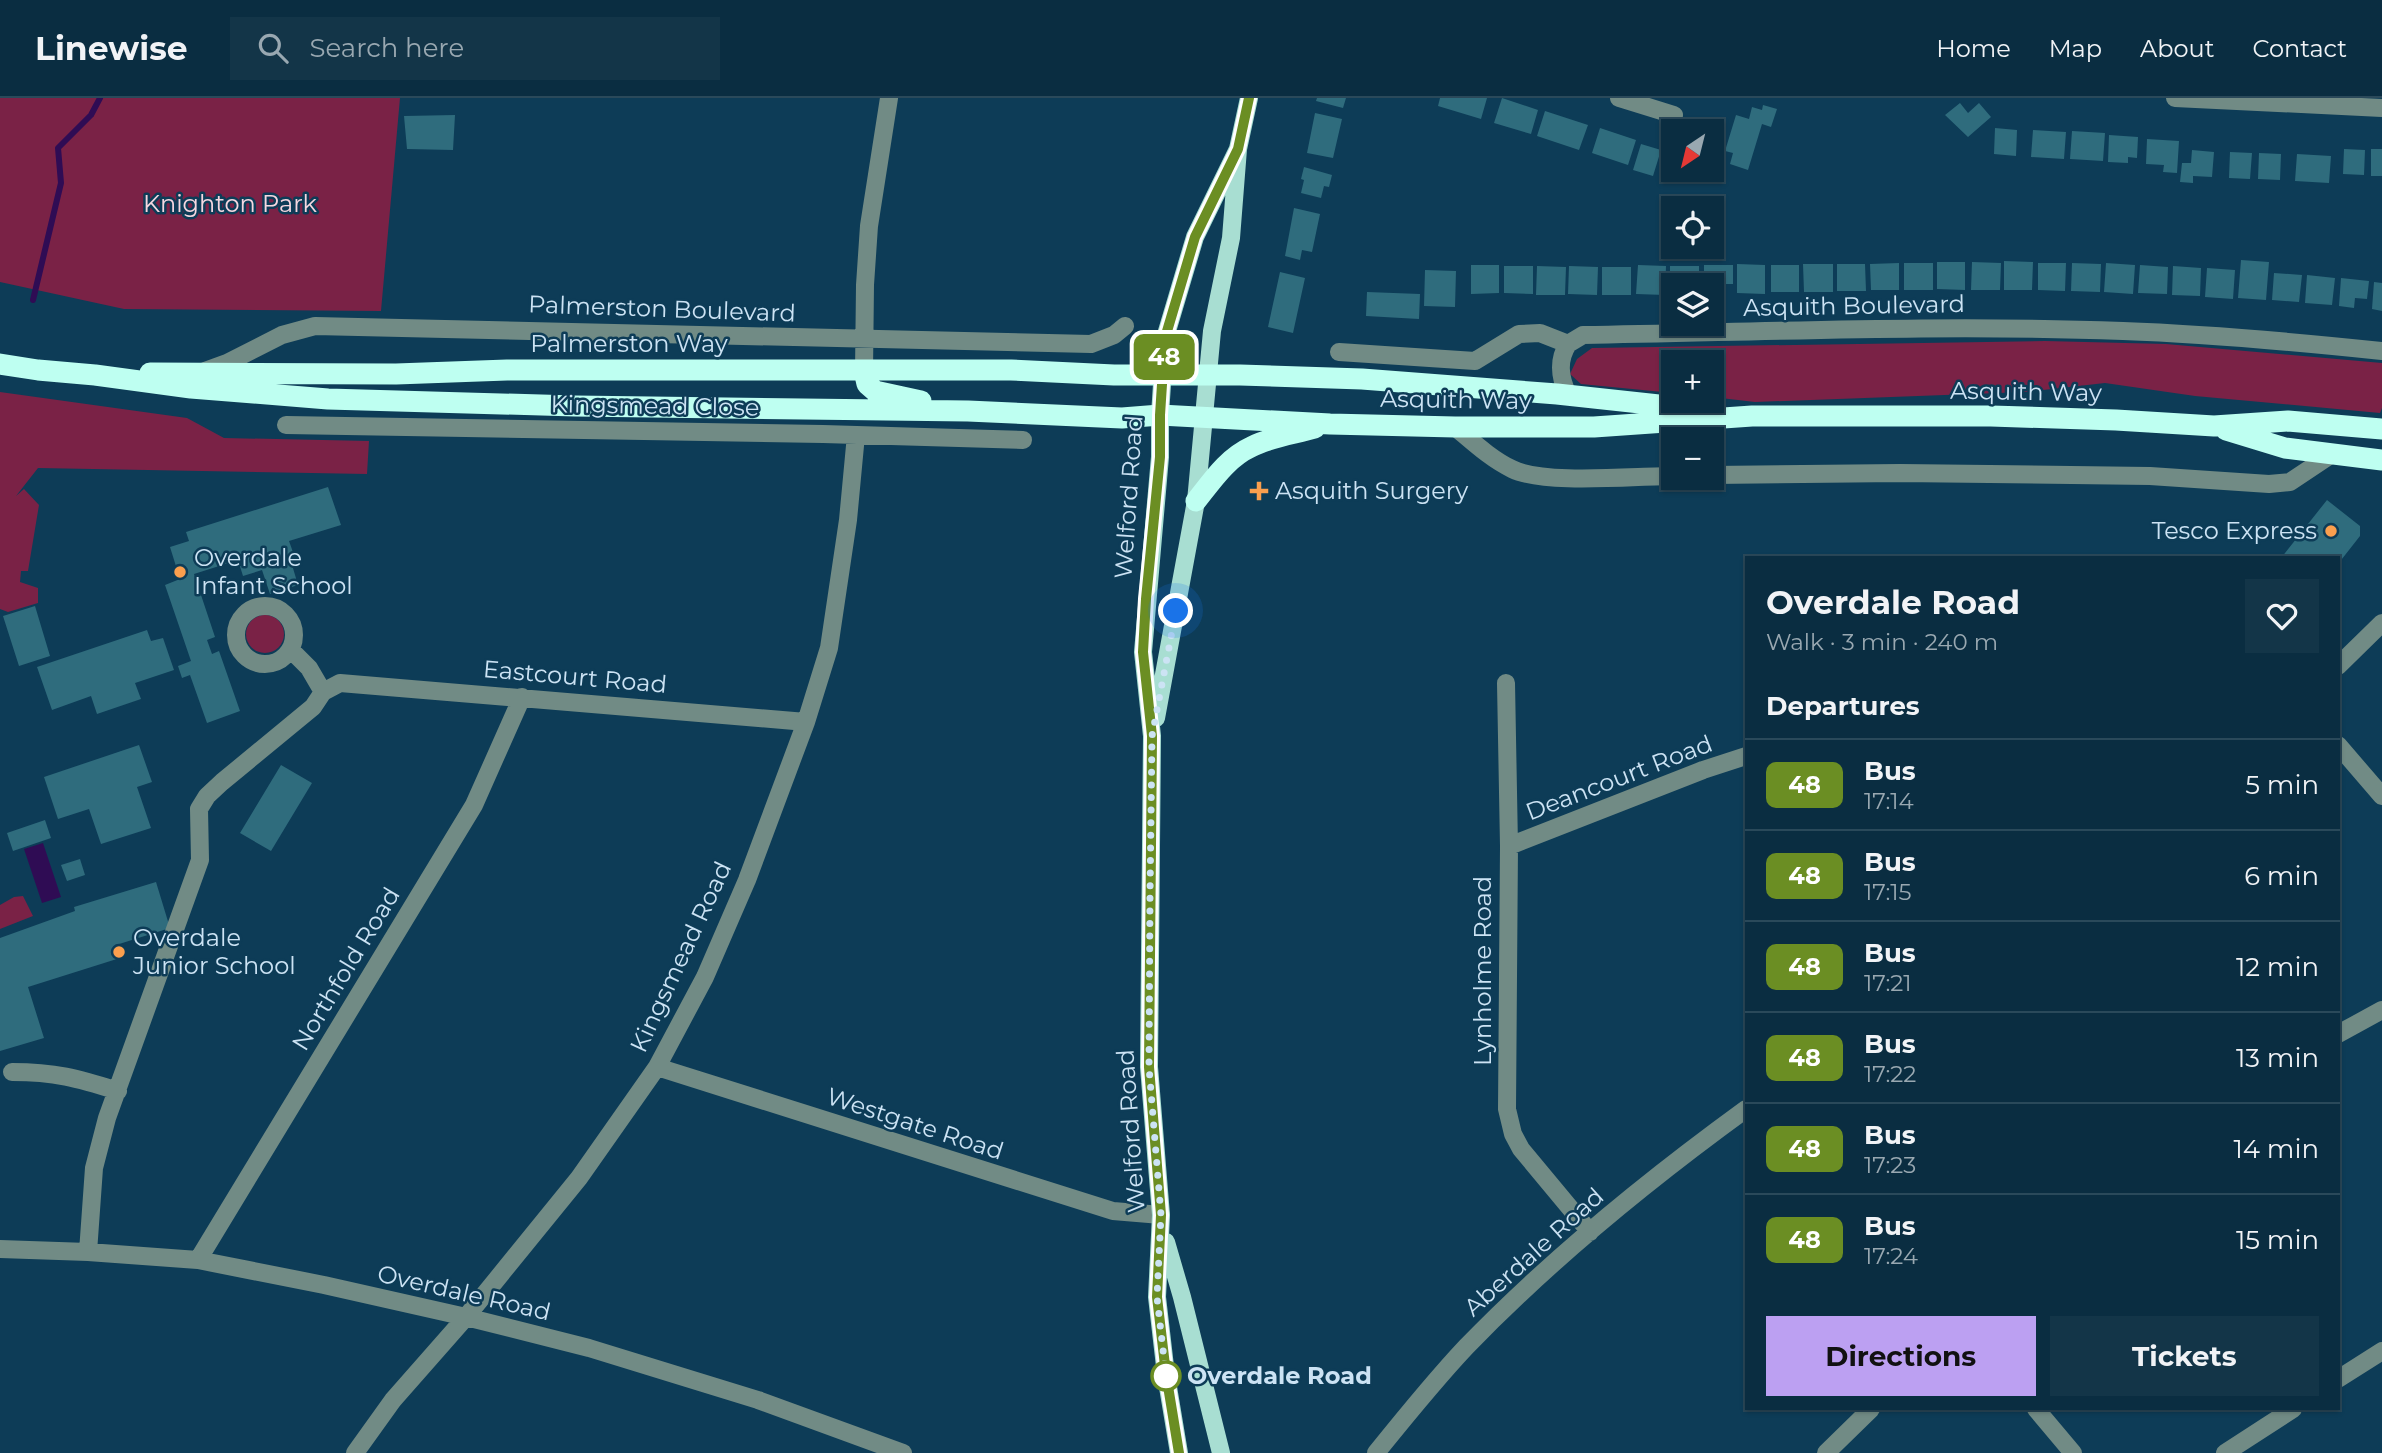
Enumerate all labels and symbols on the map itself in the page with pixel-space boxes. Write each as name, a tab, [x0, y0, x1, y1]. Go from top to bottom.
north arrow	[1661, 119, 1724, 182]
park label: Knighton Park	[143, 189, 318, 218]
street label: Palmerston Boulevard	[528, 289, 796, 328]
street label: Asquith Boulevard	[1743, 289, 1965, 322]
street label: Palmerston Way	[530, 329, 728, 358]
line badge: 48	[1132, 334, 1196, 380]
street label: Asquith Way	[1950, 376, 2102, 407]
street label: Asquith Way	[1380, 384, 1532, 415]
street label: Kingsmead Close	[550, 389, 760, 422]
street label: Welford Road	[1108, 414, 1149, 580]
place label: Asquith Surgery	[1275, 476, 1468, 505]
marker: Asquith Surgery	[1249, 481, 1269, 501]
place label: Tesco Express	[2152, 516, 2317, 545]
marker: Tesco Express	[2323, 523, 2339, 539]
place label: Overdale Infant School	[194, 543, 353, 600]
marker: Overdale Infant School	[172, 564, 188, 580]
your location	[1158, 593, 1193, 628]
street label: Eastcourt Road	[482, 654, 668, 699]
street label: Deancourt Road	[1521, 729, 1716, 826]
street label: Kingsmead Road	[624, 857, 737, 1057]
street label: Lynholme Road	[1468, 876, 1497, 1066]
street label: Northfold Road	[285, 882, 406, 1056]
place label: Overdale Junior School	[132, 923, 296, 980]
marker: Overdale Junior School	[111, 944, 127, 960]
street label: Welford Road	[1110, 1048, 1151, 1214]
street label: Westgate Road	[823, 1081, 1007, 1166]
street label: Aberdale Road	[1458, 1181, 1609, 1322]
street label: Overdale Road	[375, 1258, 554, 1327]
marker: Overdale Road	[1151, 1361, 1181, 1391]
place label: Overdale Road	[1187, 1361, 1372, 1390]

